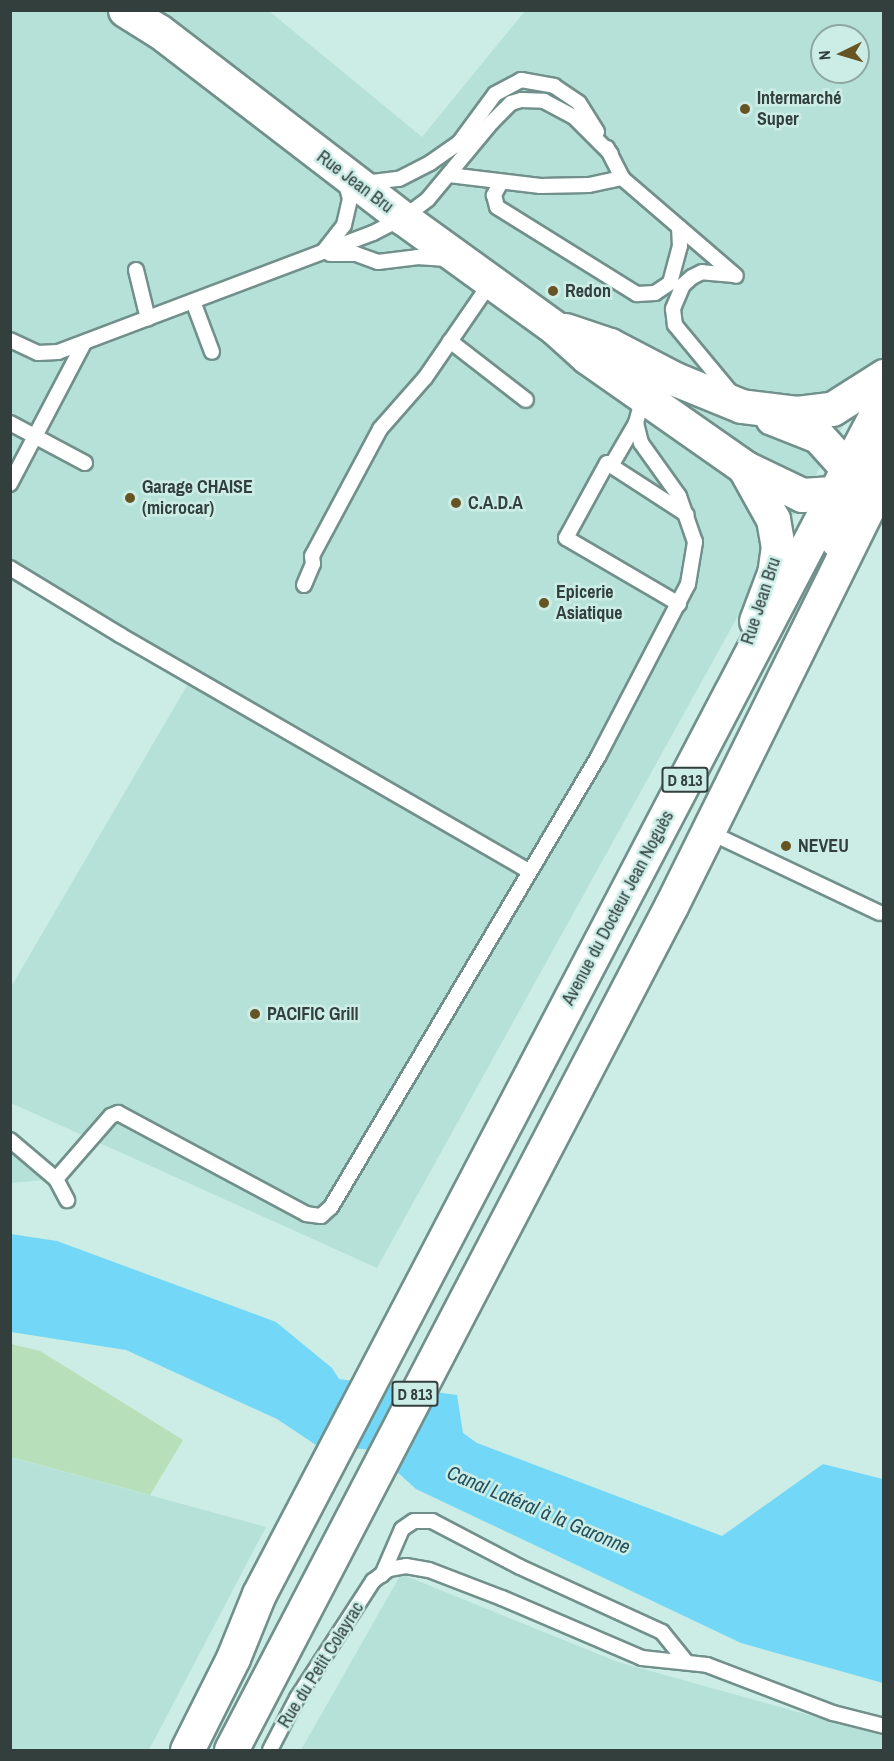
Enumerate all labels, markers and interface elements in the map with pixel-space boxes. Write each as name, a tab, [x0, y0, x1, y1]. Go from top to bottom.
north arrow	[810, 24, 870, 84]
text: N	[813, 50, 835, 61]
place label: Intermarché Super	[757, 88, 841, 130]
marker: Intermarché Super	[738, 102, 752, 116]
street label: Rue Jean Bru	[312, 146, 398, 218]
place label: Redon	[565, 280, 611, 302]
marker: Redon	[546, 284, 560, 298]
place label: Garage CHAISE (microcar)	[142, 477, 253, 520]
marker: Garage CHAISE (microcar)	[123, 491, 137, 505]
place label: C.A.D.A	[468, 492, 523, 514]
marker: C.A.D.A	[449, 496, 463, 510]
street label: Rue Jean Bru	[737, 555, 785, 647]
place label: Epicerie Asiatique	[556, 582, 622, 624]
marker: Epicerie Asiatique	[537, 596, 551, 610]
road number: D 813	[661, 767, 709, 793]
street label: Avenue du Docteur Jean Noguès	[557, 807, 679, 1009]
place label: NEVEU	[798, 835, 849, 857]
marker: NEVEU	[779, 839, 793, 853]
place label: PACIFIC Grill	[267, 1003, 359, 1025]
marker: PACIFIC Grill	[248, 1007, 262, 1021]
road number: D 813	[391, 1381, 439, 1407]
water label: Canal Latéral à la Garonne	[444, 1459, 634, 1559]
street label: Rue du Petit Colayrac	[274, 1598, 368, 1732]

